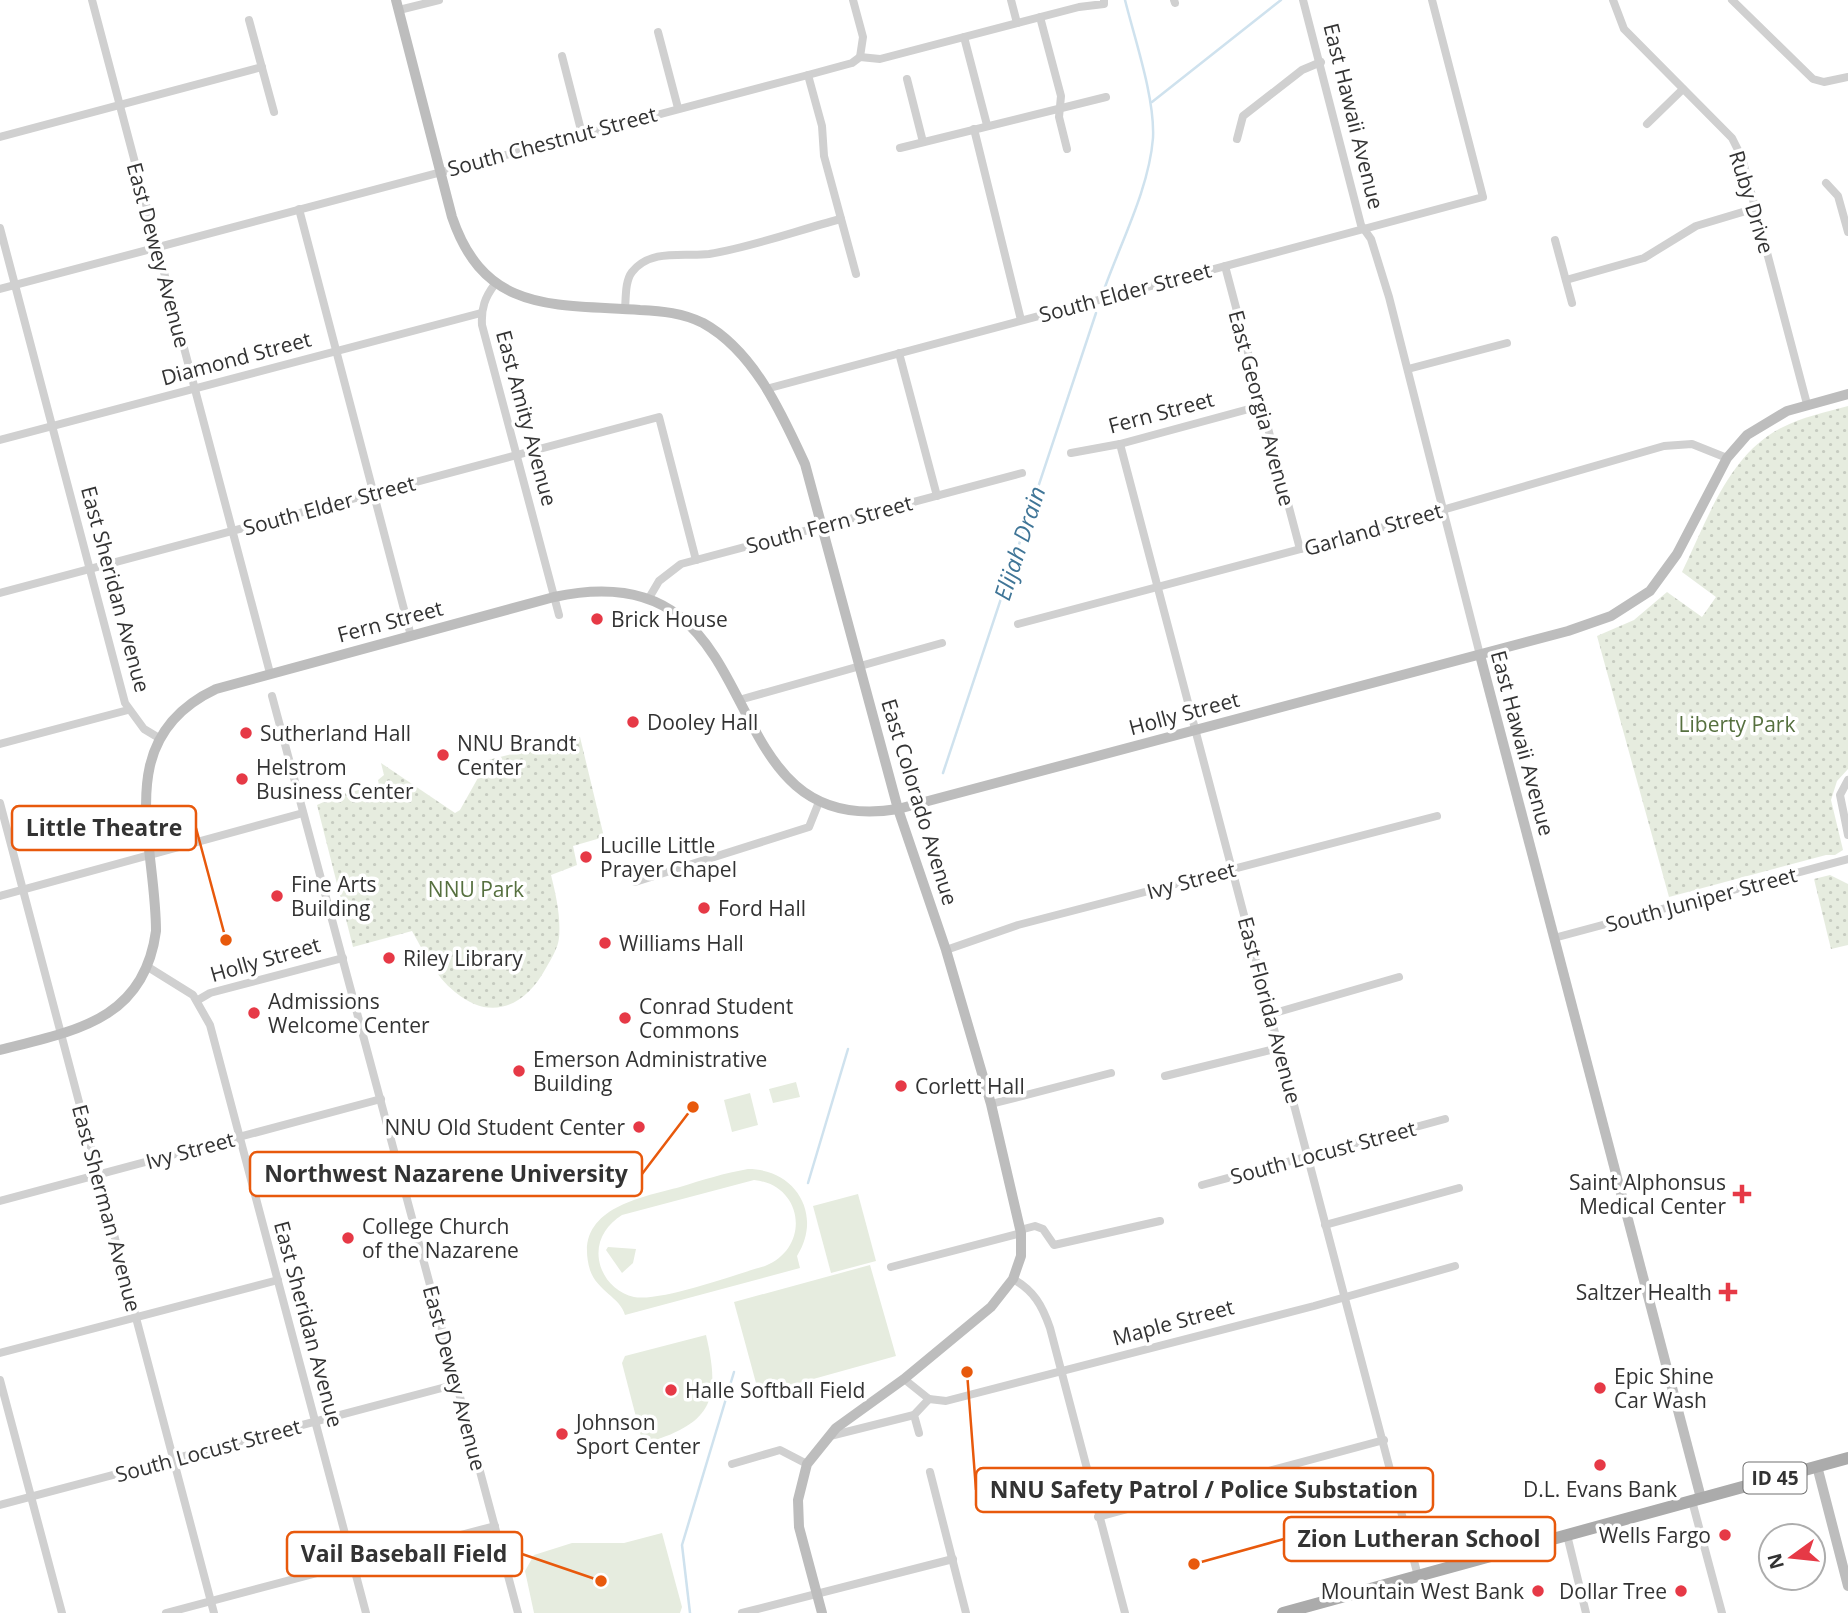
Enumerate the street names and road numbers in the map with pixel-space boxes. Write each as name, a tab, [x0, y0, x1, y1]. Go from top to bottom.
street label: East Hawaii Avenue	[1317, 20, 1391, 212]
street label: South Chestnut Street	[444, 100, 660, 182]
street label: Ruby Drive	[1723, 147, 1781, 257]
street label: East Dewey Avenue	[121, 159, 197, 351]
street label: South Elder Street	[1036, 256, 1214, 328]
street label: East Georgia Avenue	[1222, 307, 1302, 509]
street label: Diamond Street	[158, 325, 314, 391]
street label: East Amity Avenue	[490, 327, 564, 509]
street label: Fern Street	[1105, 384, 1217, 440]
street label: South Elder Street	[240, 469, 418, 541]
street label: East Sheridan Avenue	[75, 483, 157, 695]
street label: South Fern Street	[743, 488, 915, 560]
street label: Garland Street	[1301, 496, 1445, 562]
street label: Fern Street	[334, 593, 446, 649]
street label: East Hawaii Avenue	[1485, 647, 1561, 839]
street label: Holly Street	[1126, 685, 1242, 741]
street label: East Colorado Avenue	[875, 695, 965, 909]
street label: Ivy Street	[1143, 855, 1239, 905]
street label: South Juniper Street	[1602, 860, 1800, 938]
street label: East Florida Avenue	[1232, 914, 1308, 1106]
street label: Holly Street	[207, 930, 323, 988]
street label: East Sherman Avenue	[66, 1101, 148, 1315]
street label: South Locust Street	[1227, 1114, 1419, 1190]
street label: Ivy Street	[142, 1125, 238, 1175]
street label: East Sheridan Avenue	[268, 1218, 350, 1430]
street label: East Dewey Avenue	[417, 1282, 493, 1474]
street label: Maple Street	[1109, 1292, 1237, 1352]
street label: South Locust Street	[112, 1412, 304, 1488]
road number: ID 45	[1744, 1462, 1806, 1494]

